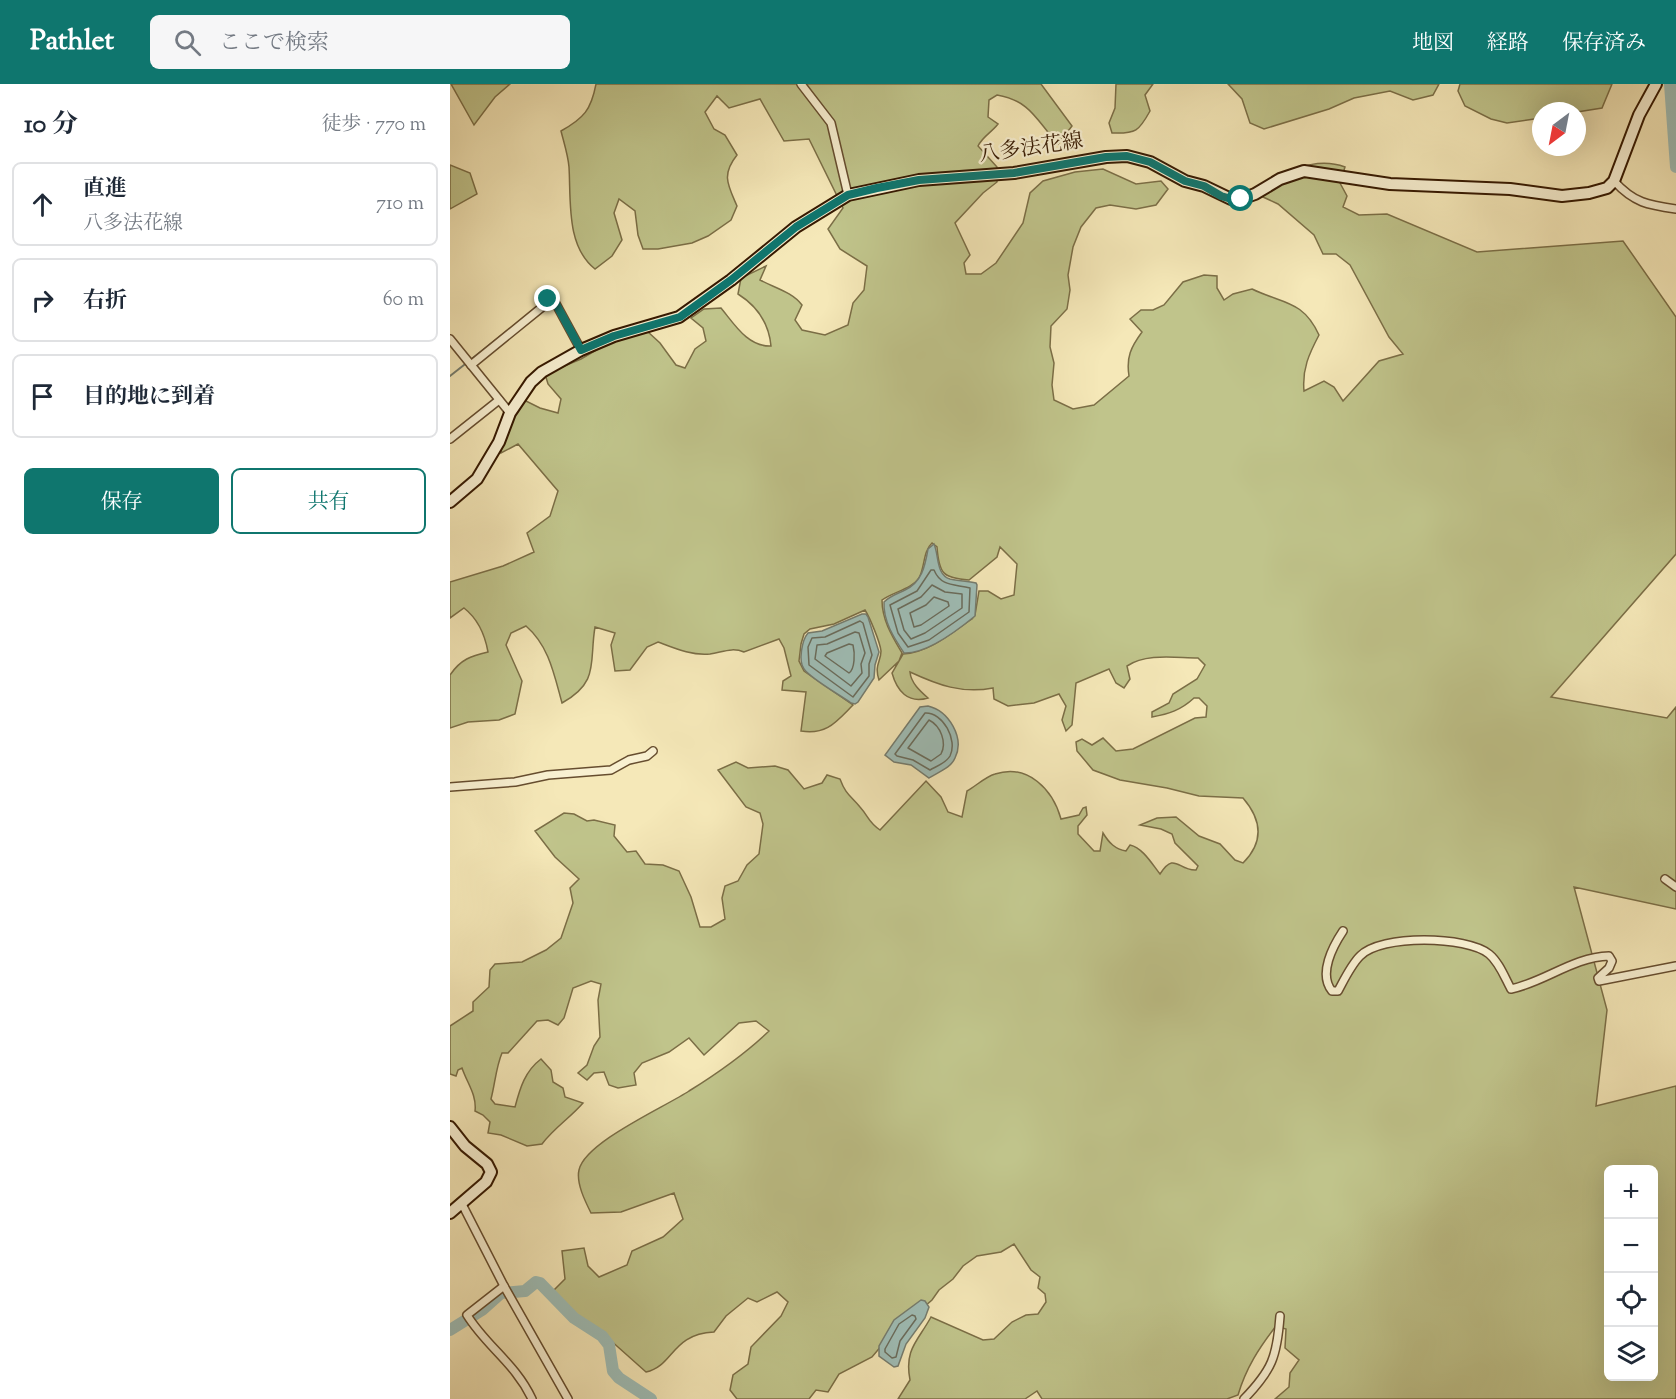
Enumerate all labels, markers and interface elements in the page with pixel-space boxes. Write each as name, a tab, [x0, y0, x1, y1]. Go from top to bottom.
search box	[150, 15, 570, 69]
text: Pathlet	[30, 22, 114, 62]
icon: search	[171, 26, 204, 59]
text: ここで検索	[219, 28, 329, 60]
text: 地図	[1412, 29, 1454, 59]
text: 経路	[1487, 29, 1529, 59]
text: 保存済み	[1562, 29, 1646, 59]
north arrow	[1532, 102, 1586, 156]
text: 10 分	[24, 107, 78, 144]
text: 徒歩 · 770 m	[321, 111, 426, 140]
street label: 八多法花線	[977, 127, 1085, 171]
text: 直進	[83, 174, 127, 206]
route start	[1227, 185, 1253, 211]
icon: ahead	[26, 188, 59, 221]
text: 710 m	[376, 190, 424, 219]
text: 八多法花線	[83, 210, 183, 239]
icon: right	[26, 284, 59, 317]
route end	[534, 285, 560, 311]
text: 右折	[83, 286, 127, 318]
text: 60 m	[383, 286, 424, 315]
icon: arrive	[26, 380, 59, 413]
text: 目的地に到着	[83, 382, 215, 414]
button: 保存	[24, 468, 219, 534]
button: 共有	[231, 468, 426, 534]
map controls	[1604, 1165, 1658, 1381]
button: +	[1604, 1165, 1658, 1219]
button: −	[1604, 1219, 1658, 1273]
button: locate	[1604, 1273, 1658, 1327]
button: layers	[1604, 1327, 1658, 1381]

